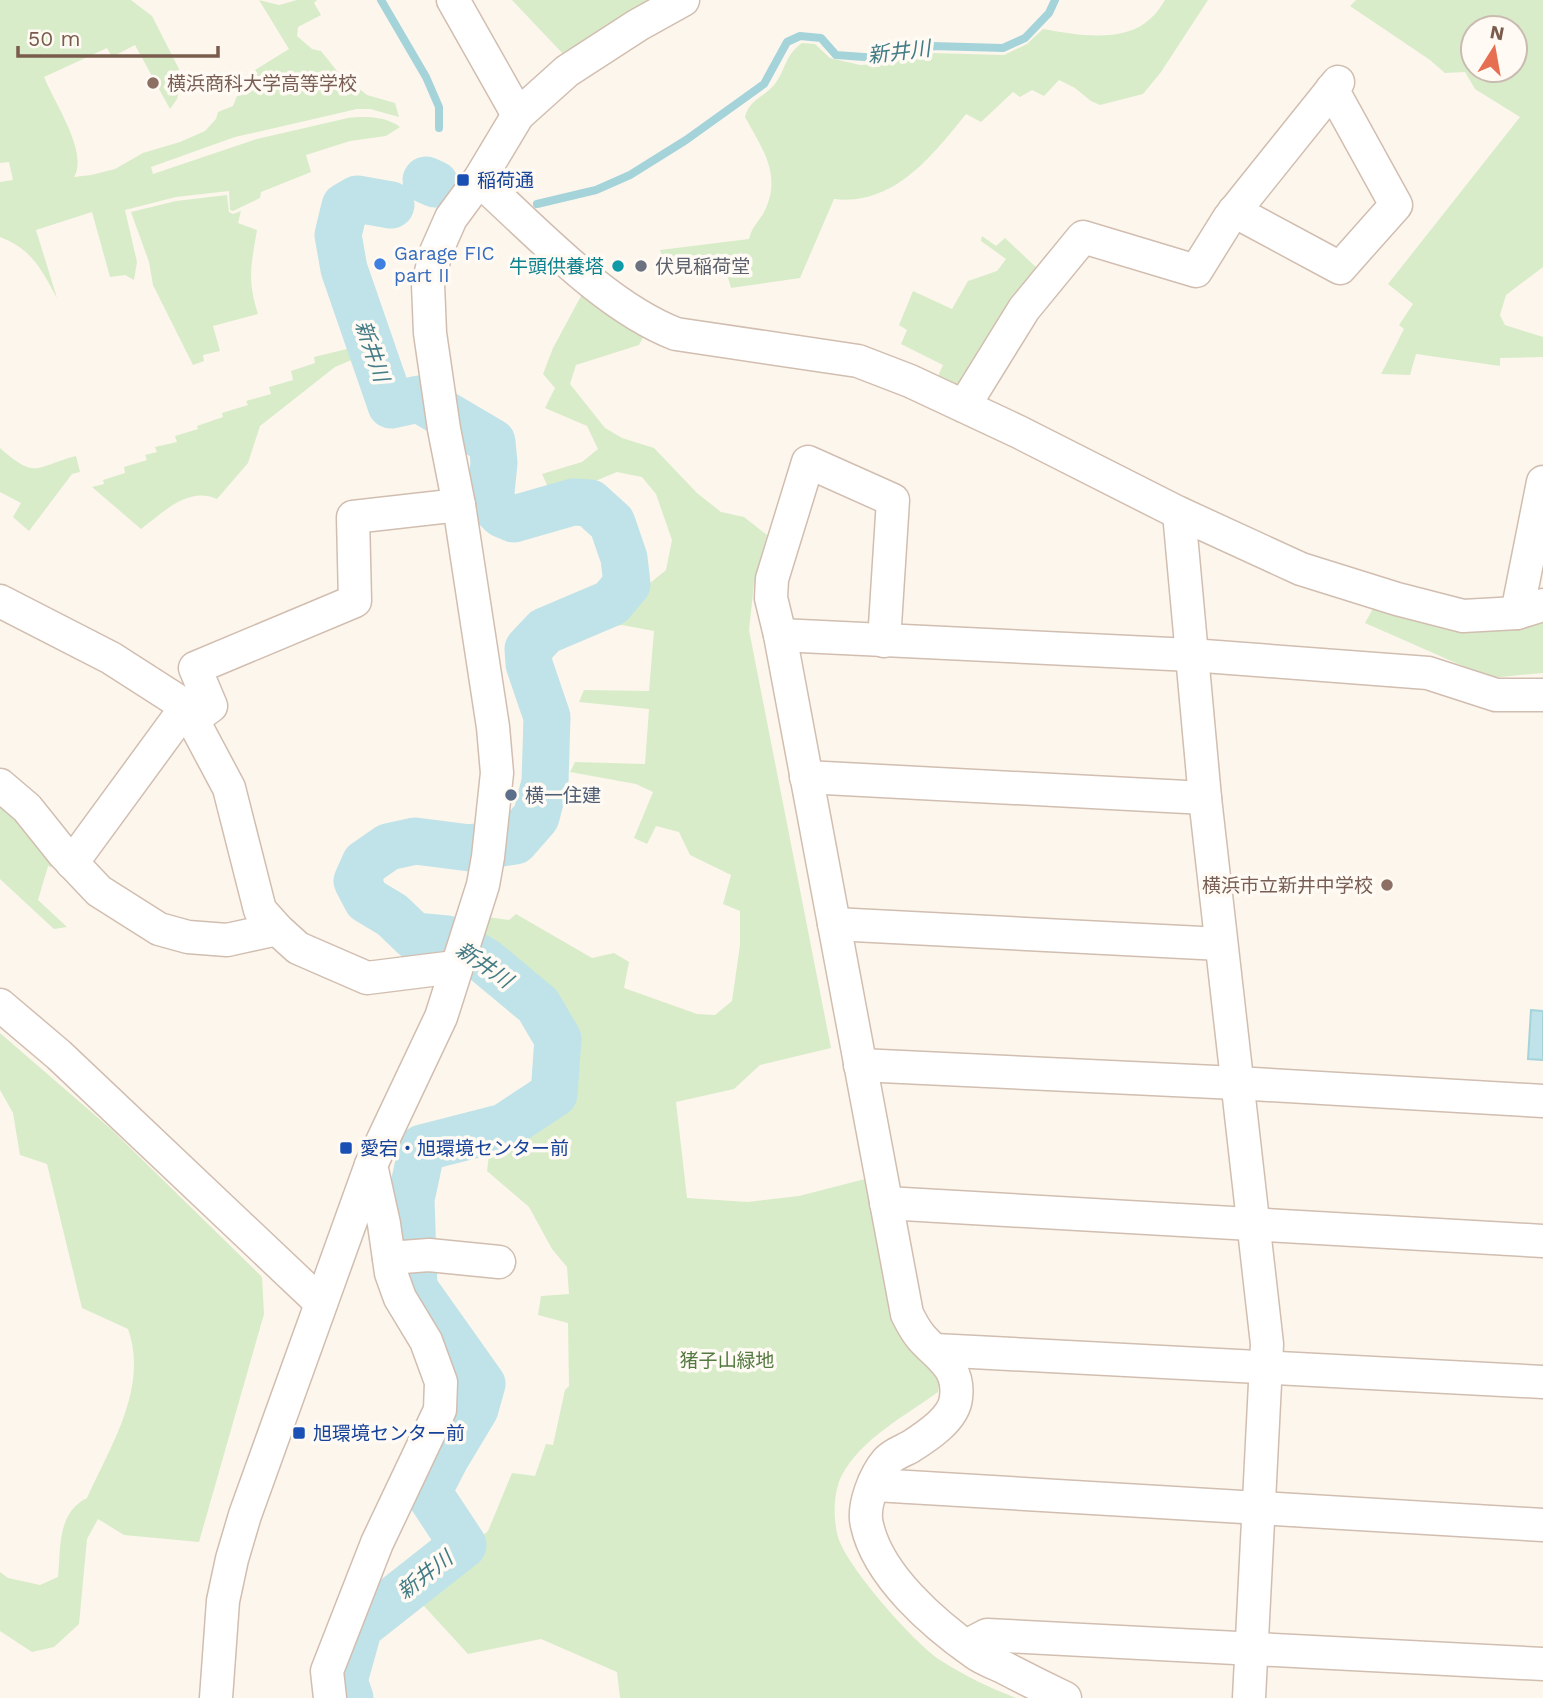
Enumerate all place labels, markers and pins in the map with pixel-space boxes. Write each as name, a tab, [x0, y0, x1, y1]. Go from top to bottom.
place label: 横浜商科大学高等学校	[167, 72, 357, 95]
marker: 横浜商科大学高等学校	[145, 75, 161, 91]
place label: 稲荷通	[477, 169, 534, 192]
marker: 稲荷通	[455, 172, 471, 188]
place label: Garage FIC part II	[394, 242, 495, 287]
place label: 牛頭供養塔	[509, 255, 604, 278]
place label: 伏見稲荷堂	[655, 255, 750, 278]
marker: Garage FIC part II	[372, 256, 388, 272]
marker: 牛頭供養塔	[610, 258, 626, 274]
marker: 伏見稲荷堂	[633, 258, 649, 274]
place label: 横一住建	[525, 784, 601, 807]
marker: 横一住建	[503, 787, 519, 803]
place label: 横浜市立新井中学校	[1202, 874, 1373, 897]
marker: 横浜市立新井中学校	[1379, 877, 1395, 893]
place label: 愛宕・旭環境センター前	[360, 1137, 569, 1160]
marker: 愛宕・旭環境センター前	[338, 1140, 354, 1156]
place label: 旭環境センター前	[313, 1422, 465, 1445]
marker: 旭環境センター前	[291, 1425, 307, 1441]

